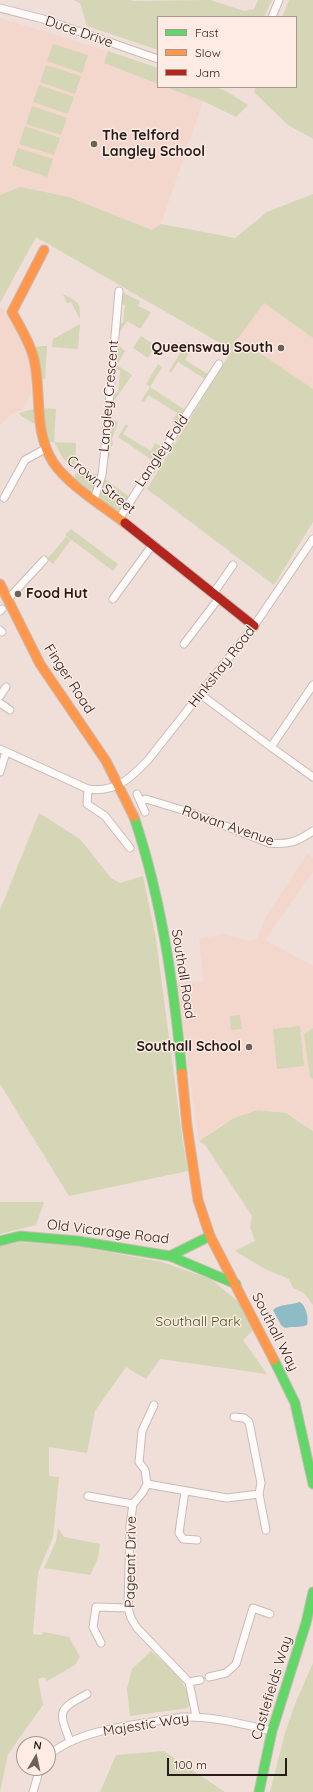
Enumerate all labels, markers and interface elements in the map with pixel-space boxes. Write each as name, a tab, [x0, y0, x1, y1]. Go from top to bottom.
street label: Duce Drive	[43, 13, 115, 51]
legend	[157, 16, 297, 88]
text: Fast	[195, 25, 219, 40]
text: Slow	[195, 45, 221, 60]
text: Jam	[195, 65, 220, 80]
place label: The Telford Langley School	[102, 128, 205, 160]
marker: The Telford Langley School	[89, 139, 99, 149]
street label: Langley Crescent	[96, 339, 122, 453]
place label: Queensway South	[152, 340, 273, 356]
marker: Queensway South	[276, 343, 286, 353]
street label: Langley Fold	[132, 412, 192, 490]
street label: Crown Street	[63, 452, 139, 518]
place label: Food Hut	[26, 586, 88, 602]
marker: Food Hut	[13, 589, 23, 599]
street label: Hinkshay Road	[185, 623, 259, 711]
street label: Finger Road	[40, 641, 98, 717]
street label: Rowan Avenue	[180, 802, 276, 850]
street label: Southall Road	[168, 928, 198, 1020]
place label: Southall School	[136, 1039, 241, 1055]
marker: Southall School	[244, 1042, 254, 1052]
street label: Old Vicarage Road	[46, 1216, 170, 1248]
street label: Southall Way	[248, 1290, 302, 1374]
park label: Southall Park	[155, 1314, 241, 1330]
street label: Pageant Drive	[122, 1516, 140, 1608]
street label: Castlefields Way	[248, 1634, 296, 1742]
street label: Majestic Way	[102, 1710, 190, 1740]
north arrow	[16, 1736, 56, 1776]
text: N	[33, 1738, 43, 1753]
scale bar	[169, 1750, 289, 1776]
text: 100 m	[174, 1757, 207, 1772]

